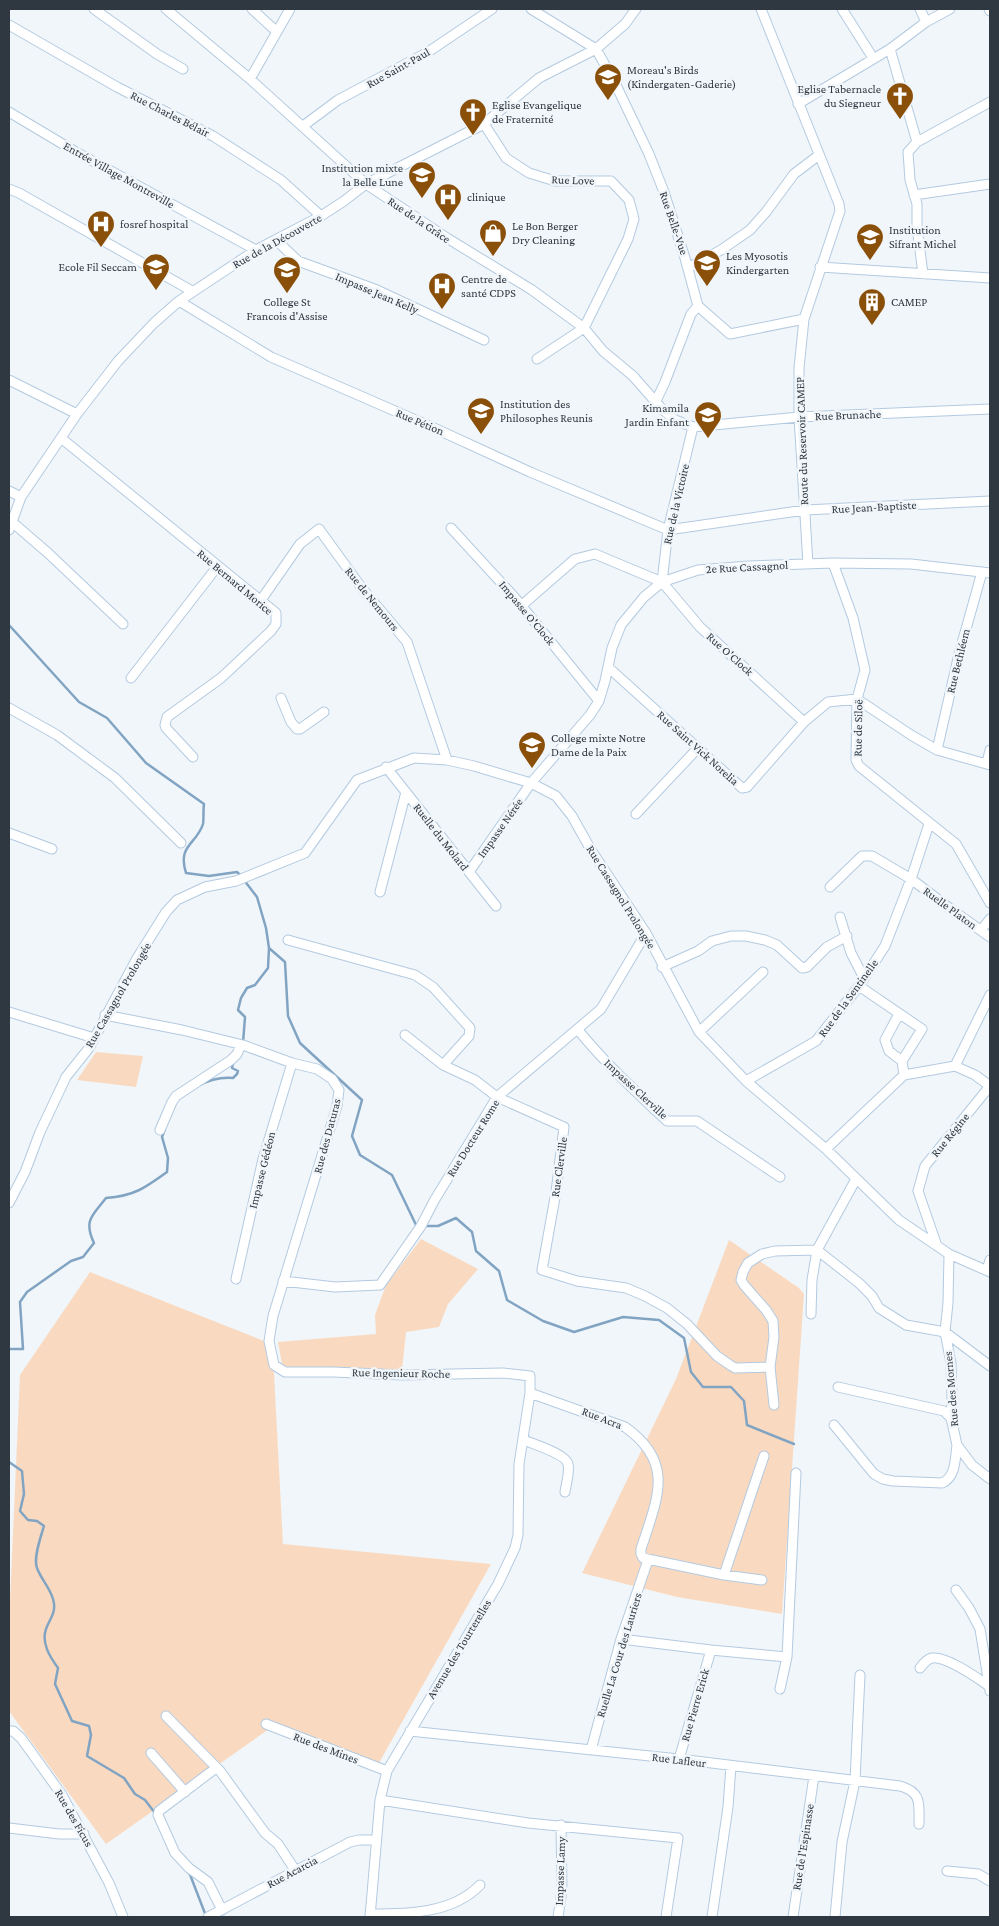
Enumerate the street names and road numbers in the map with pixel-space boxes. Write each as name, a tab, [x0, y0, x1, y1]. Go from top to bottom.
street label: Rue Saint-Paul	[364, 45, 432, 91]
street label: Rue Charles Bélair	[128, 88, 213, 140]
street label: Entrée Village Montreville	[61, 139, 177, 211]
street label: Rue Love	[551, 172, 595, 188]
street label: Rue Belle-Vue	[657, 189, 691, 257]
street label: Rue de la Grâce	[385, 194, 453, 246]
street label: Rue de la Découverte	[230, 211, 324, 271]
street label: Impasse Jean Kelly	[333, 269, 421, 317]
street label: Route du Reservoir CAMEP	[793, 377, 811, 505]
street label: Rue Pétion	[394, 406, 447, 439]
street label: Rue Brunache	[815, 407, 881, 423]
street label: Rue de la Victoire	[660, 462, 692, 546]
street label: Rue Jean-Baptiste	[831, 498, 917, 516]
street label: Rue Bernard Morice	[194, 546, 276, 618]
street label: 2e Rue Cassagnol	[705, 558, 789, 576]
street label: Rue de Nemours	[342, 564, 402, 634]
street label: Impasse O'Clock	[496, 578, 558, 648]
street label: Rue Bethléem	[943, 627, 973, 695]
street label: Rue O'Clock	[704, 629, 756, 679]
street label: Rue de Siloë	[851, 699, 865, 757]
street label: Rue Saint Vick Norelia	[654, 708, 742, 789]
street label: Impasse Nérée	[474, 795, 526, 861]
street label: Ruelle du Molard	[410, 800, 472, 874]
street label: Rue Cassagnol Prolongée	[583, 843, 659, 951]
street label: Ruelle Platon	[920, 884, 980, 932]
street label: Rue Cassagnol Prolongée	[82, 940, 154, 1050]
street label: Rue de la Sentinelle	[815, 956, 881, 1040]
street label: Impasse Clerville	[601, 1056, 671, 1122]
street label: Rue des Daturas	[310, 1097, 344, 1175]
street label: Rue Docteur Rome	[444, 1097, 502, 1179]
street label: Rue Régine	[928, 1110, 972, 1160]
street label: Impasse Gédéon	[246, 1129, 278, 1210]
street label: Rue Clerville	[548, 1136, 570, 1198]
street label: Rue des Mornes	[941, 1350, 961, 1427]
street label: Rue Ingenieur Roche	[352, 1365, 450, 1381]
street label: Rue Acra	[580, 1404, 624, 1432]
street label: Ruelle La Cour des Lauriers	[593, 1591, 645, 1719]
street label: Avenue des Tourterelles	[424, 1596, 494, 1701]
street label: Rue Pierre Erick	[678, 1667, 712, 1743]
street label: Rue des Mines	[292, 1729, 361, 1767]
street label: Rue Lafleur	[651, 1750, 708, 1770]
street label: Rue des Ficus	[52, 1787, 96, 1849]
street label: Rue de l'Espinasse	[789, 1803, 817, 1891]
street label: Impasse Lamy	[552, 1836, 568, 1906]
street label: Rue Acarcia	[264, 1853, 320, 1891]

